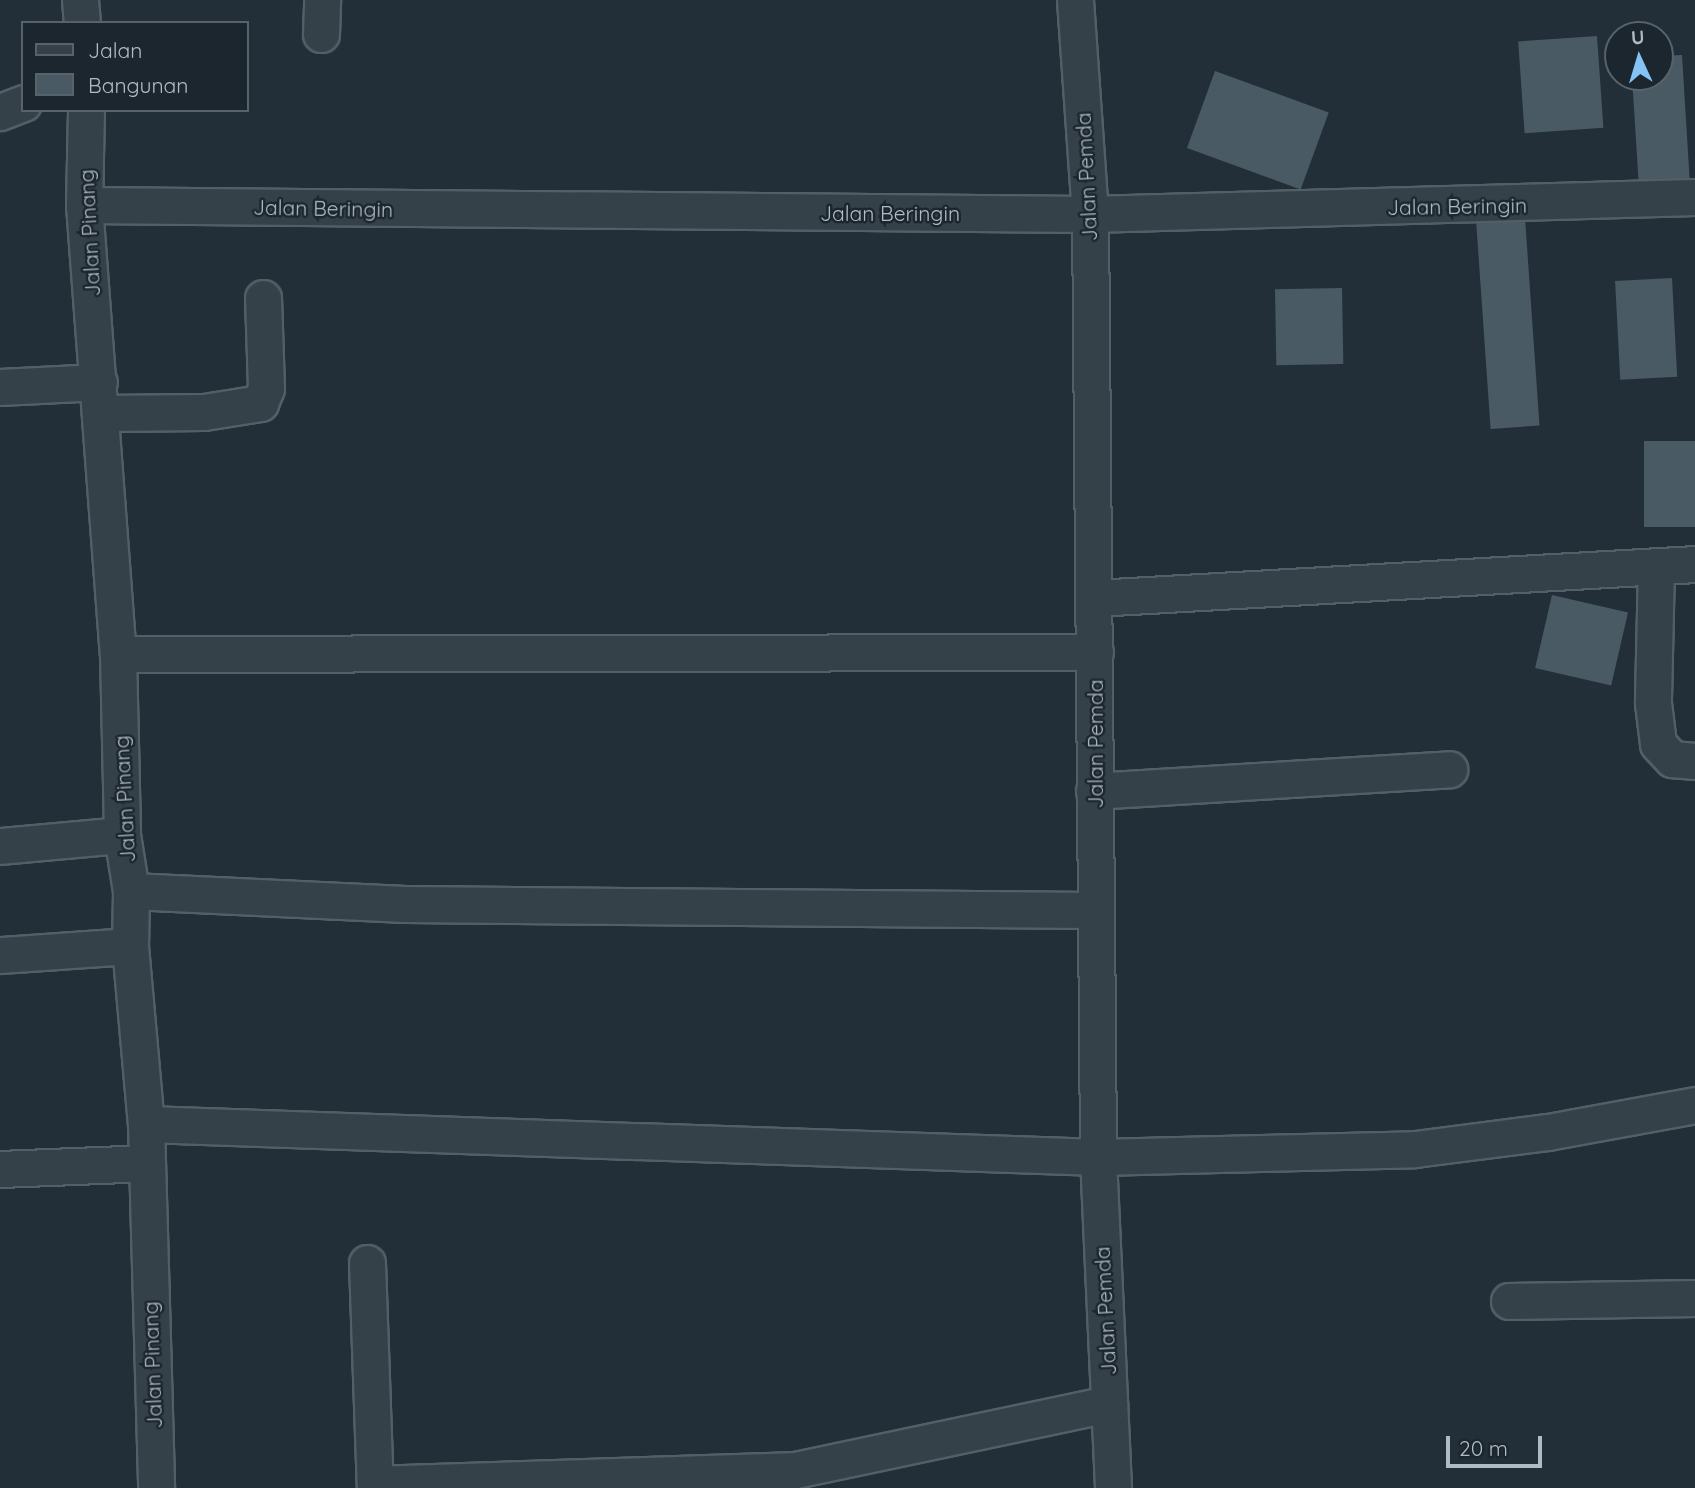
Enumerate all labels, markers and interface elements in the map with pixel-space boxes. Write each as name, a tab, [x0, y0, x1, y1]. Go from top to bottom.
legend	[21, 21, 248, 112]
north arrow	[1604, 21, 1674, 91]
text: U	[1630, 25, 1645, 49]
text: Jalan	[88, 37, 142, 63]
text: Bangunan	[88, 72, 188, 98]
street label: Jalan Pemda	[1070, 112, 1102, 242]
street label: Jalan Pinang	[73, 169, 105, 297]
street label: Jalan Beringin	[1387, 192, 1527, 220]
street label: Jalan Beringin	[253, 194, 393, 222]
street label: Jalan Beringin	[820, 200, 960, 226]
street label: Jalan Pemda	[1082, 680, 1108, 808]
street label: Jalan Pinang	[108, 735, 140, 863]
street label: Jalan Pemda	[1089, 1246, 1121, 1376]
street label: Jalan Pinang	[137, 1301, 167, 1429]
scale bar	[1450, 1422, 1546, 1466]
text: 20 m	[1459, 1435, 1508, 1461]

